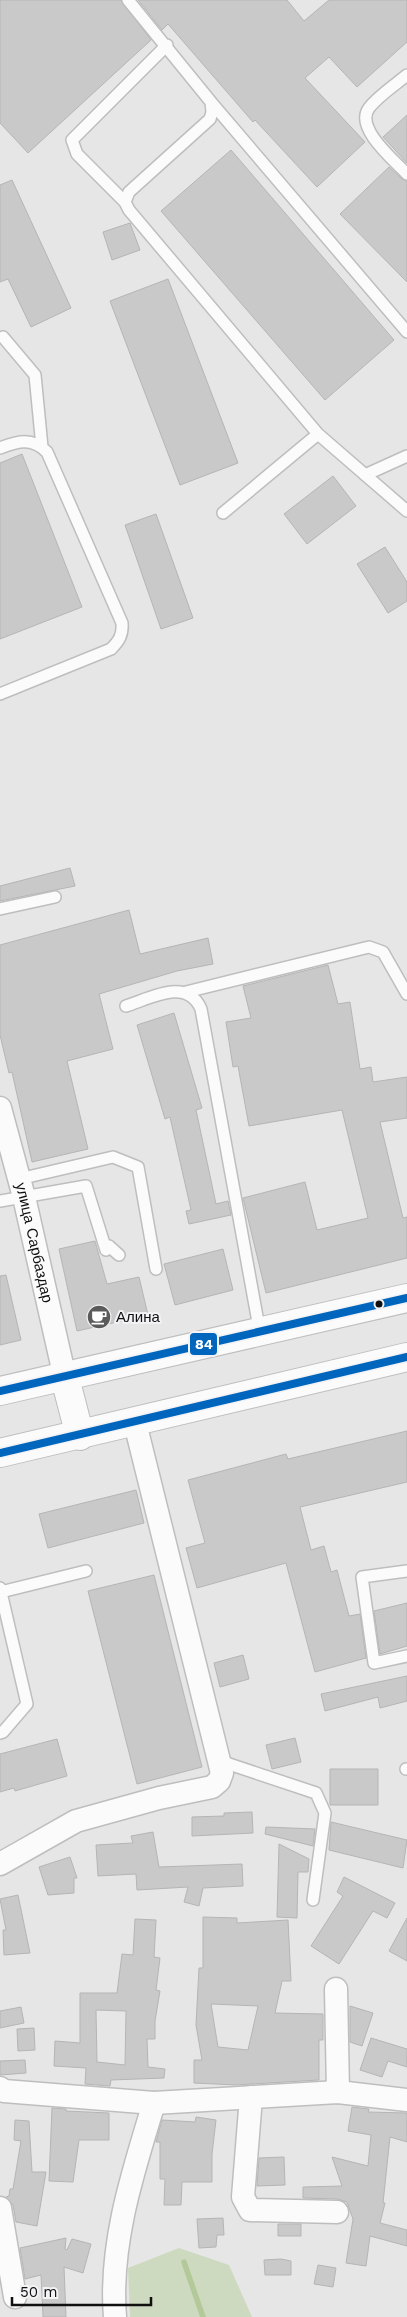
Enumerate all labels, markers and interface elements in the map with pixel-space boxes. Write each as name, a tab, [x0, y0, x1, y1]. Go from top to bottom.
street label: улица Сарбаздар	[12, 1181, 57, 1304]
unlabelled marker	[374, 1299, 384, 1309]
cafe icon: Алина	[86, 1304, 112, 1330]
place label: Алина	[116, 1308, 160, 1326]
line badge: 84	[189, 1332, 218, 1356]
text: 84	[195, 1336, 213, 1352]
scale bar	[12, 2274, 151, 2306]
text: 50 m	[20, 2283, 57, 2301]

